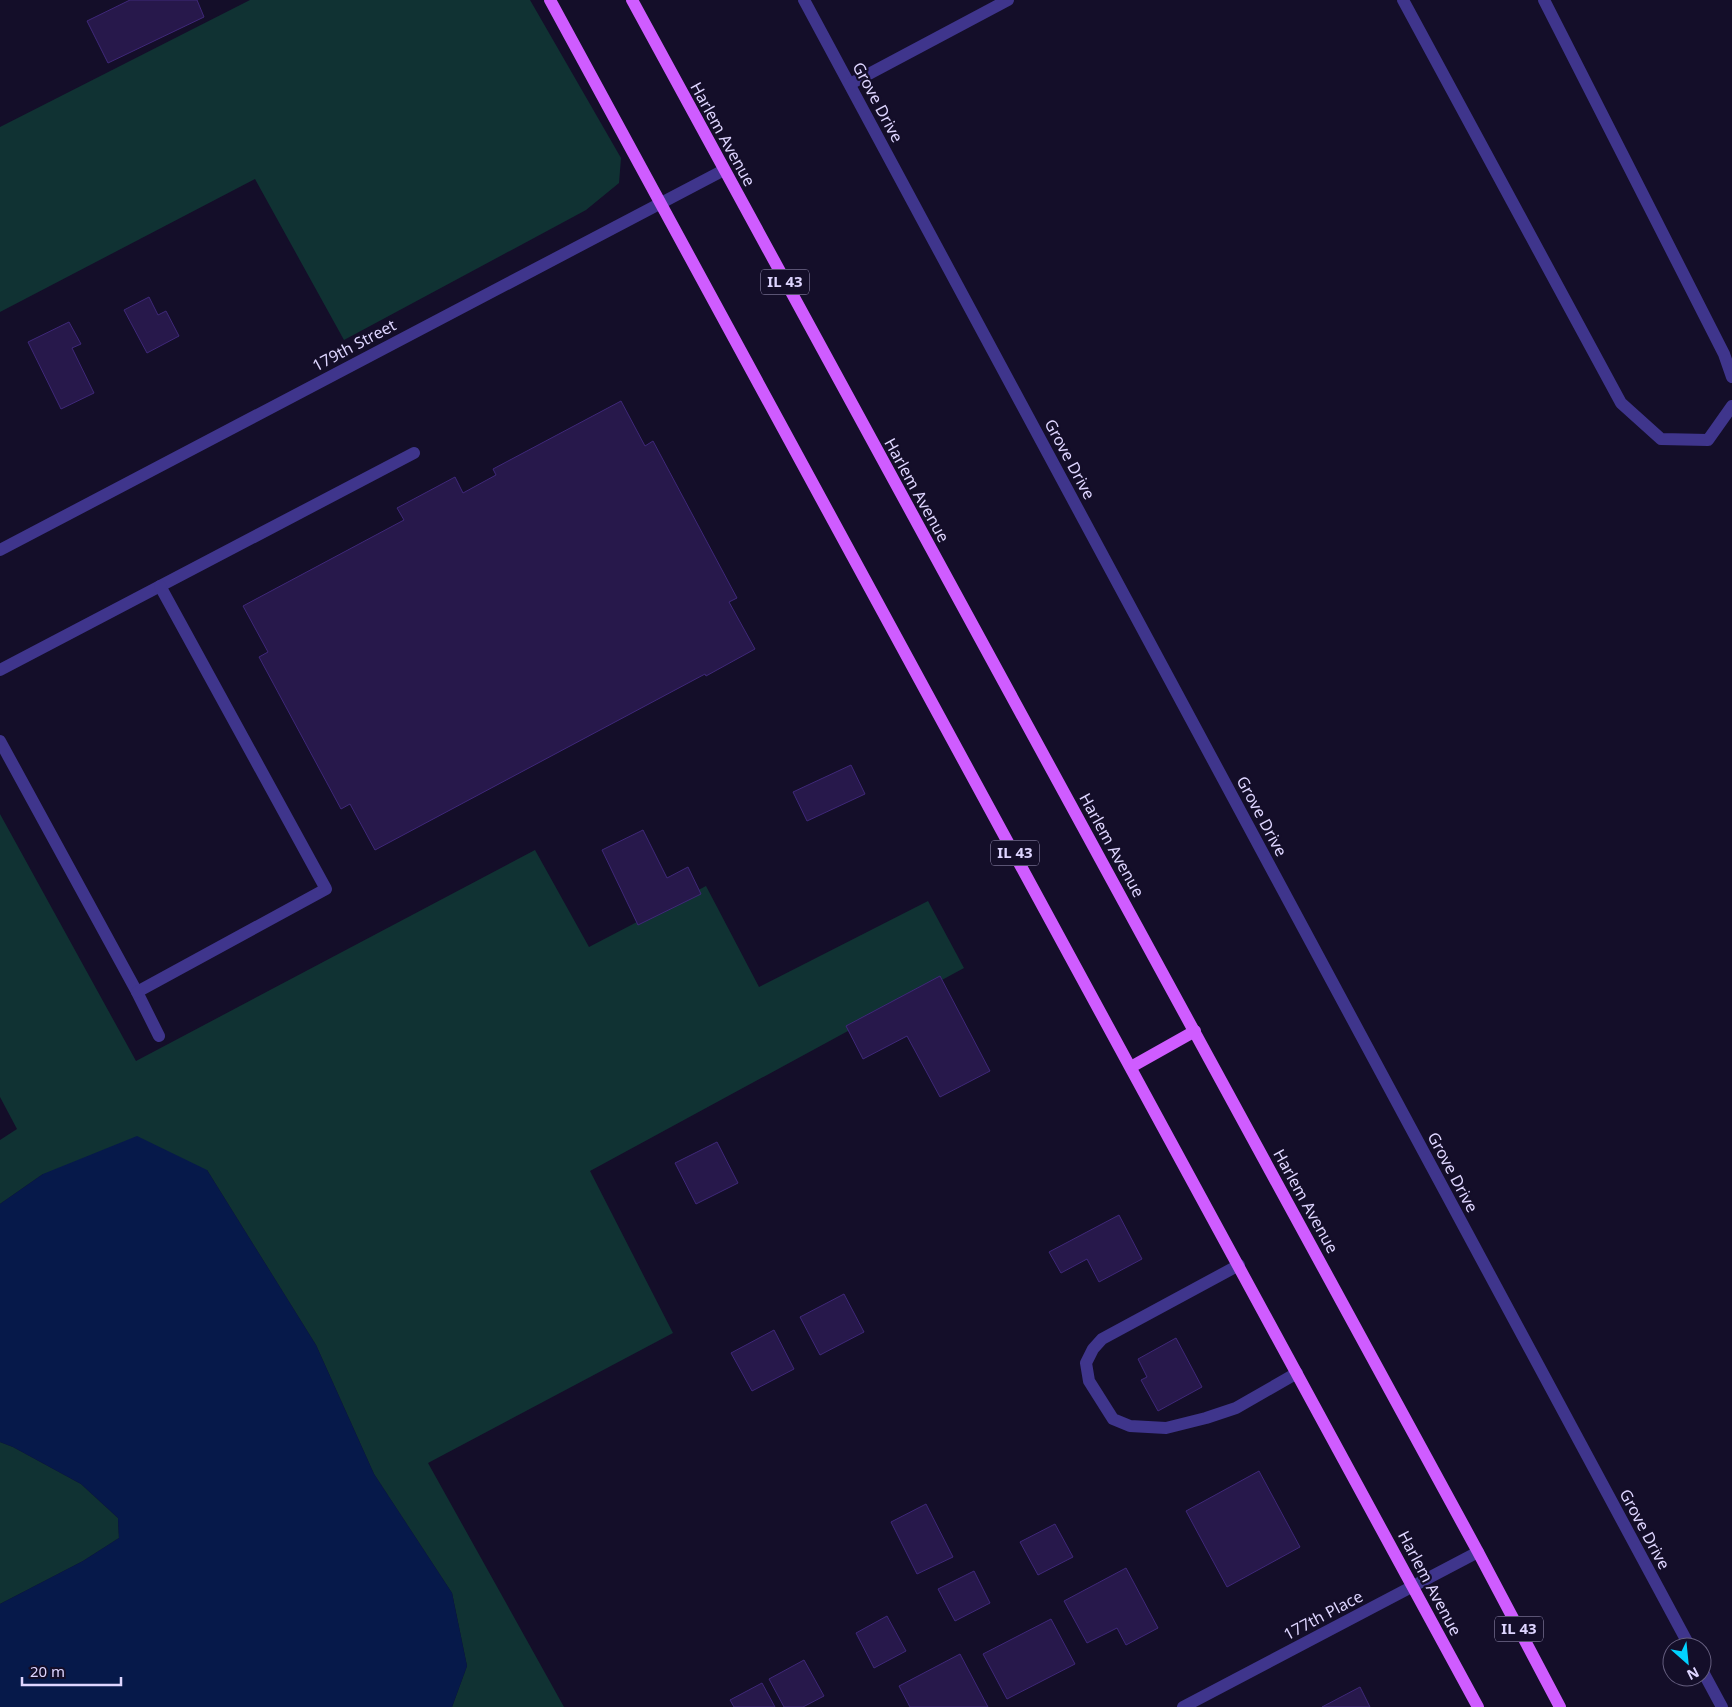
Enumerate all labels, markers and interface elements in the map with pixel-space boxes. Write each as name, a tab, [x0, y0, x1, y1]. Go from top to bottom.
street label: Grove Drive	[848, 58, 908, 146]
street label: Harlem Avenue	[685, 78, 761, 190]
road number: IL 43	[761, 270, 809, 294]
street label: 179th Street	[308, 314, 400, 376]
street label: Grove Drive	[1040, 415, 1100, 503]
street label: Harlem Avenue	[879, 434, 955, 546]
street label: Grove Drive	[1232, 772, 1292, 860]
street label: Harlem Avenue	[1074, 789, 1150, 901]
road number: IL 43	[991, 840, 1039, 866]
street label: Grove Drive	[1423, 1128, 1483, 1216]
street label: Harlem Avenue	[1268, 1145, 1344, 1257]
street label: Grove Drive	[1615, 1485, 1675, 1573]
street label: Harlem Avenue	[1393, 1527, 1467, 1639]
street label: 177th Place	[1280, 1585, 1366, 1645]
road number: IL 43	[1495, 1616, 1543, 1642]
north arrow	[1662, 1637, 1712, 1687]
scale bar	[22, 1654, 121, 1686]
text: 20 m	[30, 1661, 65, 1681]
text: N	[1684, 1663, 1703, 1685]

